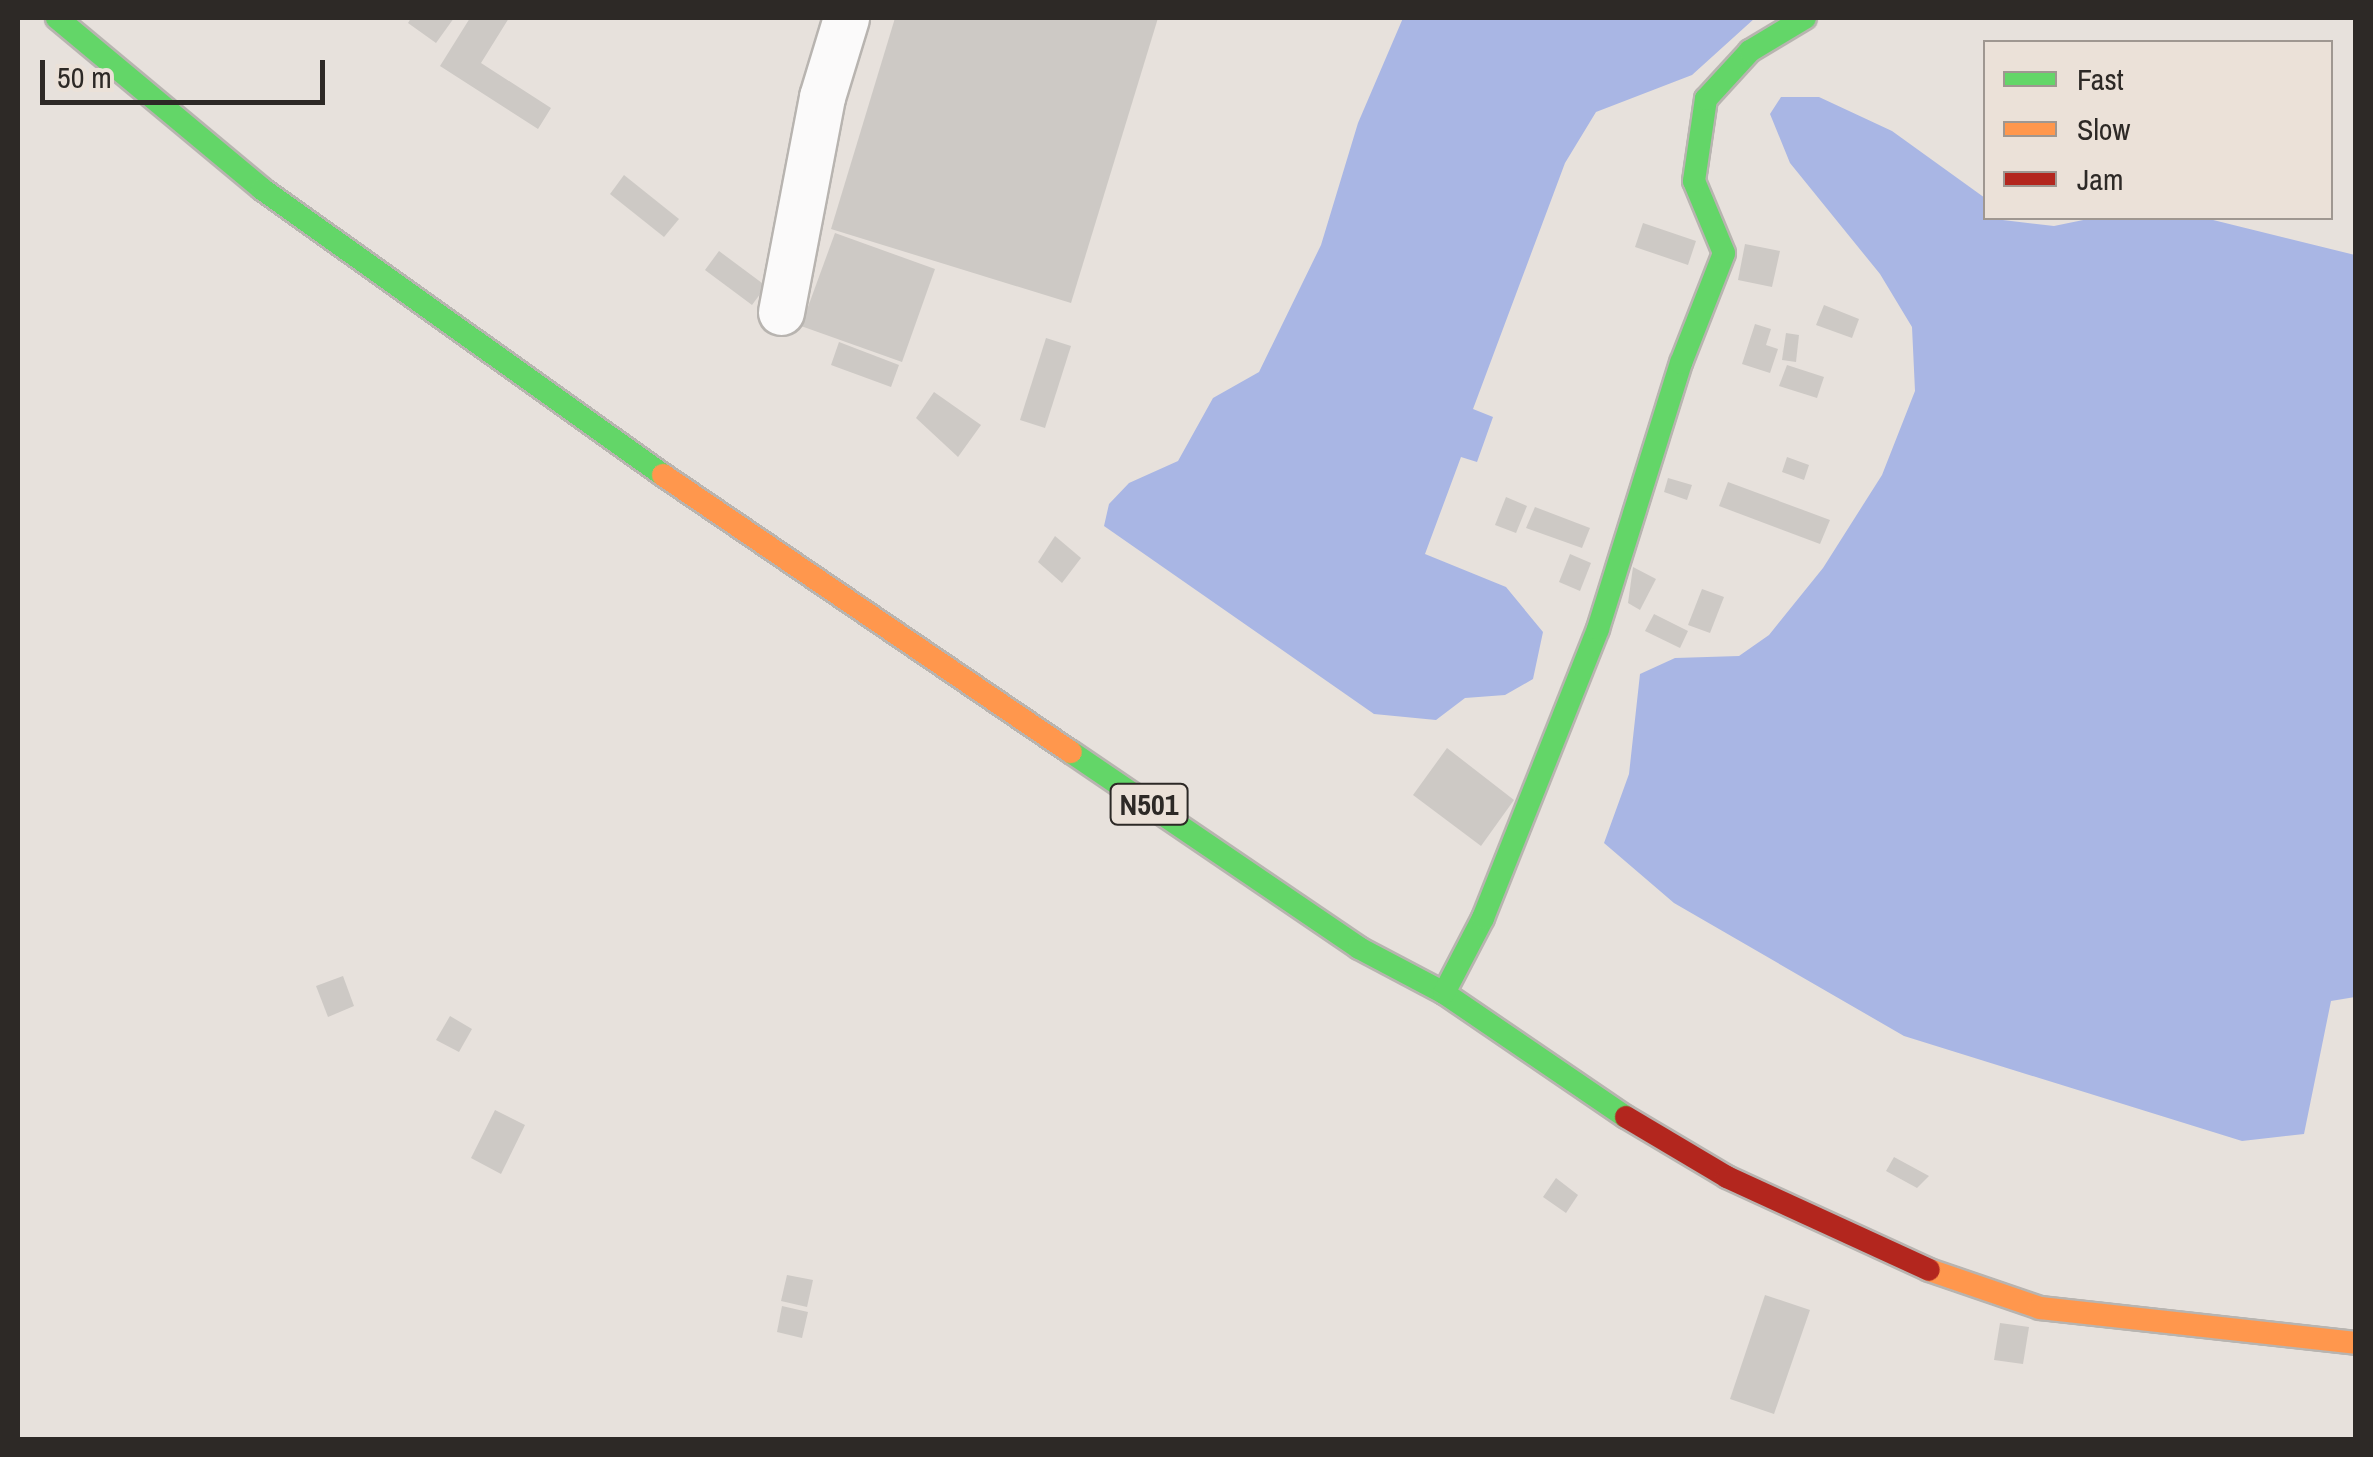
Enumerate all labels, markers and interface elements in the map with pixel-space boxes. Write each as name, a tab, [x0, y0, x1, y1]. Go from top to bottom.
scale bar	[45, 40, 330, 102]
legend	[1983, 40, 2333, 220]
text: 50 m	[57, 57, 112, 97]
text: Fast	[2077, 59, 2124, 99]
text: Slow	[2077, 109, 2130, 149]
text: Jam	[2077, 159, 2123, 199]
road number: N501	[1109, 779, 1189, 829]

